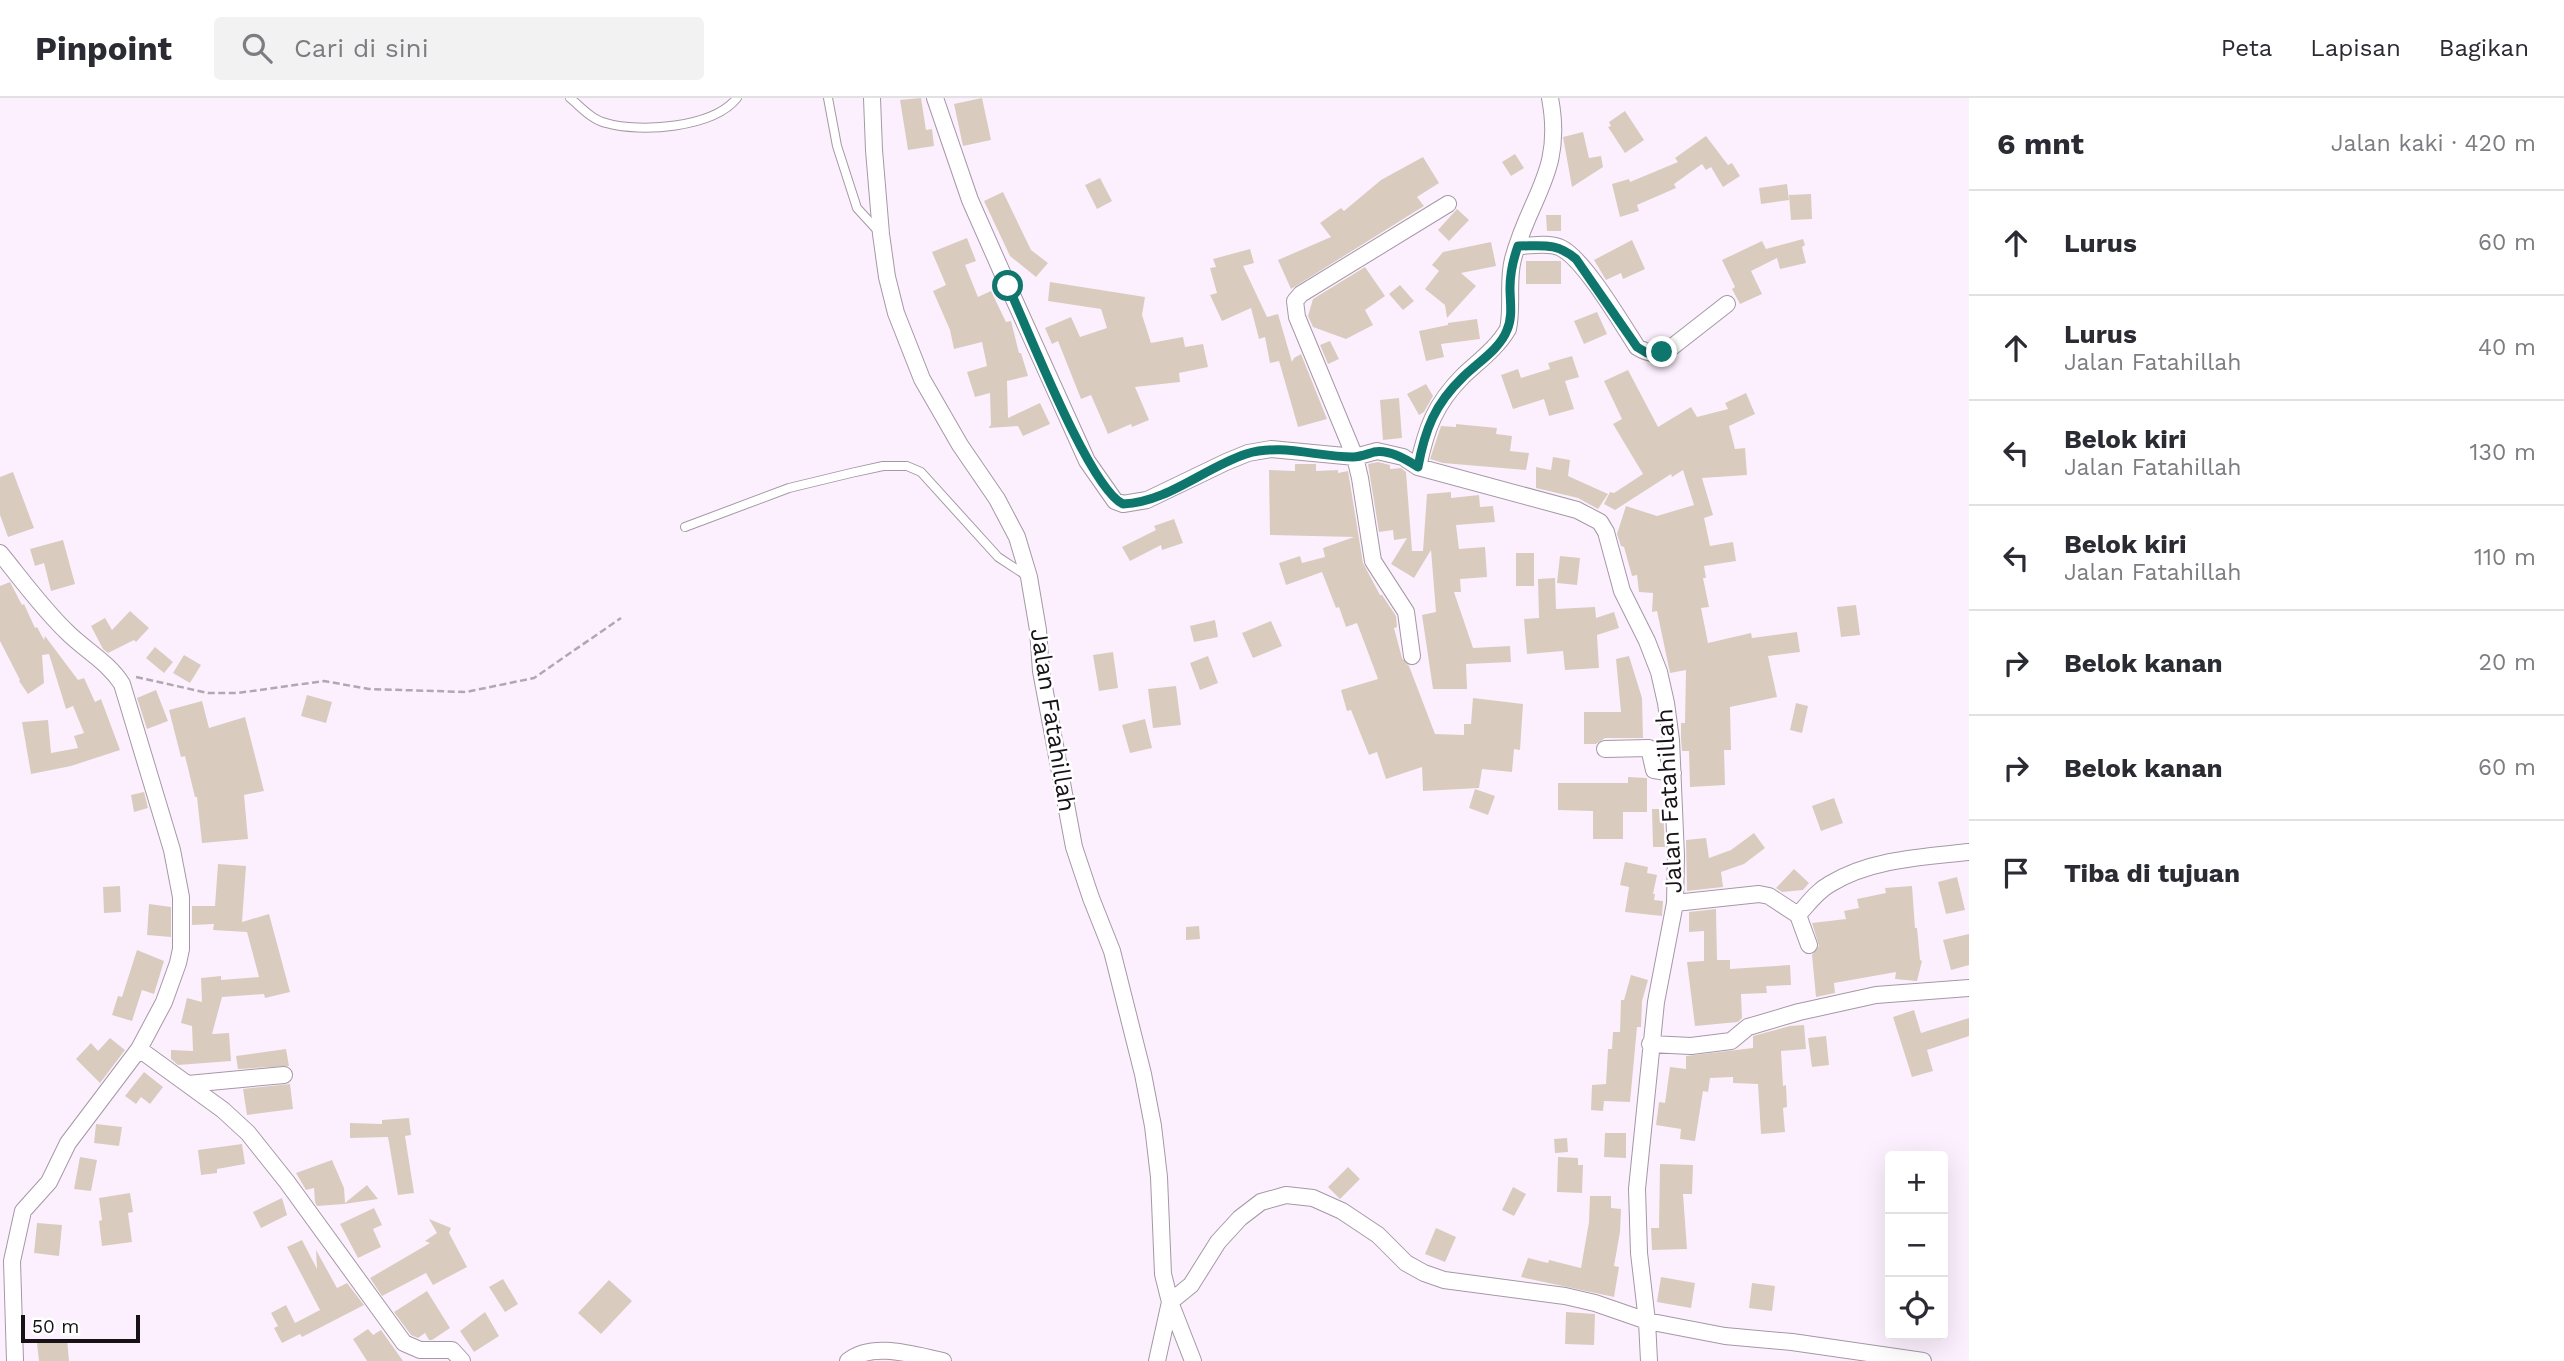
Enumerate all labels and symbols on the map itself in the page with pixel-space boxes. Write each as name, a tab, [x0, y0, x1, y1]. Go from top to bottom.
route start	[992, 270, 1023, 301]
route end	[1646, 336, 1677, 367]
street label: Jalan Fatahillah	[1025, 626, 1081, 814]
street label: Jalan Fatahillah	[1650, 708, 1688, 894]
scale bar	[21, 1312, 140, 1344]

